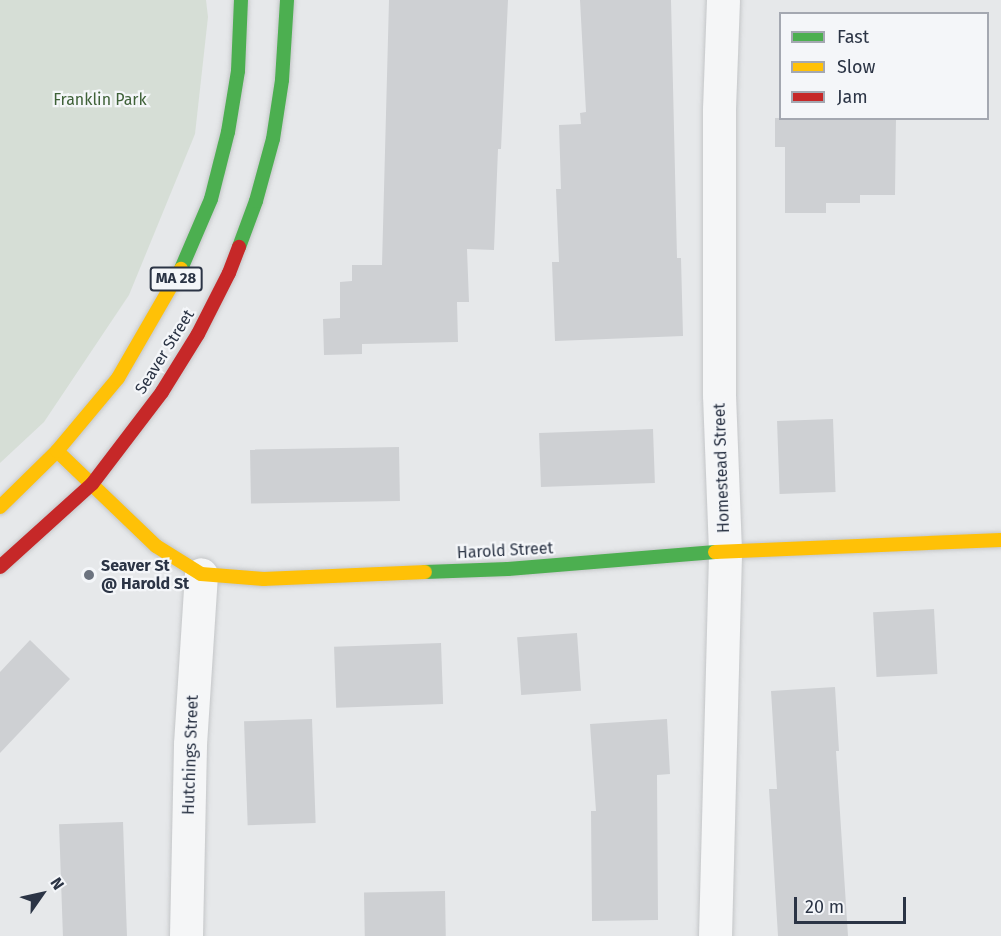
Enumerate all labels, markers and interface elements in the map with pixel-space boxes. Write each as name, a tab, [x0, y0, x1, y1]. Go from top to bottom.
legend	[779, 12, 989, 120]
text: Fast	[837, 26, 869, 48]
text: Slow	[837, 56, 875, 78]
text: Jam	[837, 86, 868, 108]
park label: Franklin Park	[53, 90, 147, 110]
road number: MA 28	[149, 267, 203, 291]
street label: Seaver Street	[131, 306, 199, 398]
street label: Homestead Street	[710, 403, 734, 533]
street label: Harold Street	[456, 539, 554, 563]
place label: Seaver St @ Harold St	[101, 556, 189, 594]
marker: Seaver St @ Harold St	[82, 568, 96, 582]
street label: Hutchings Street	[179, 695, 203, 815]
north arrow	[12, 864, 72, 924]
text: N	[46, 874, 68, 893]
scale bar	[797, 885, 910, 923]
text: 20 m	[805, 896, 844, 918]

